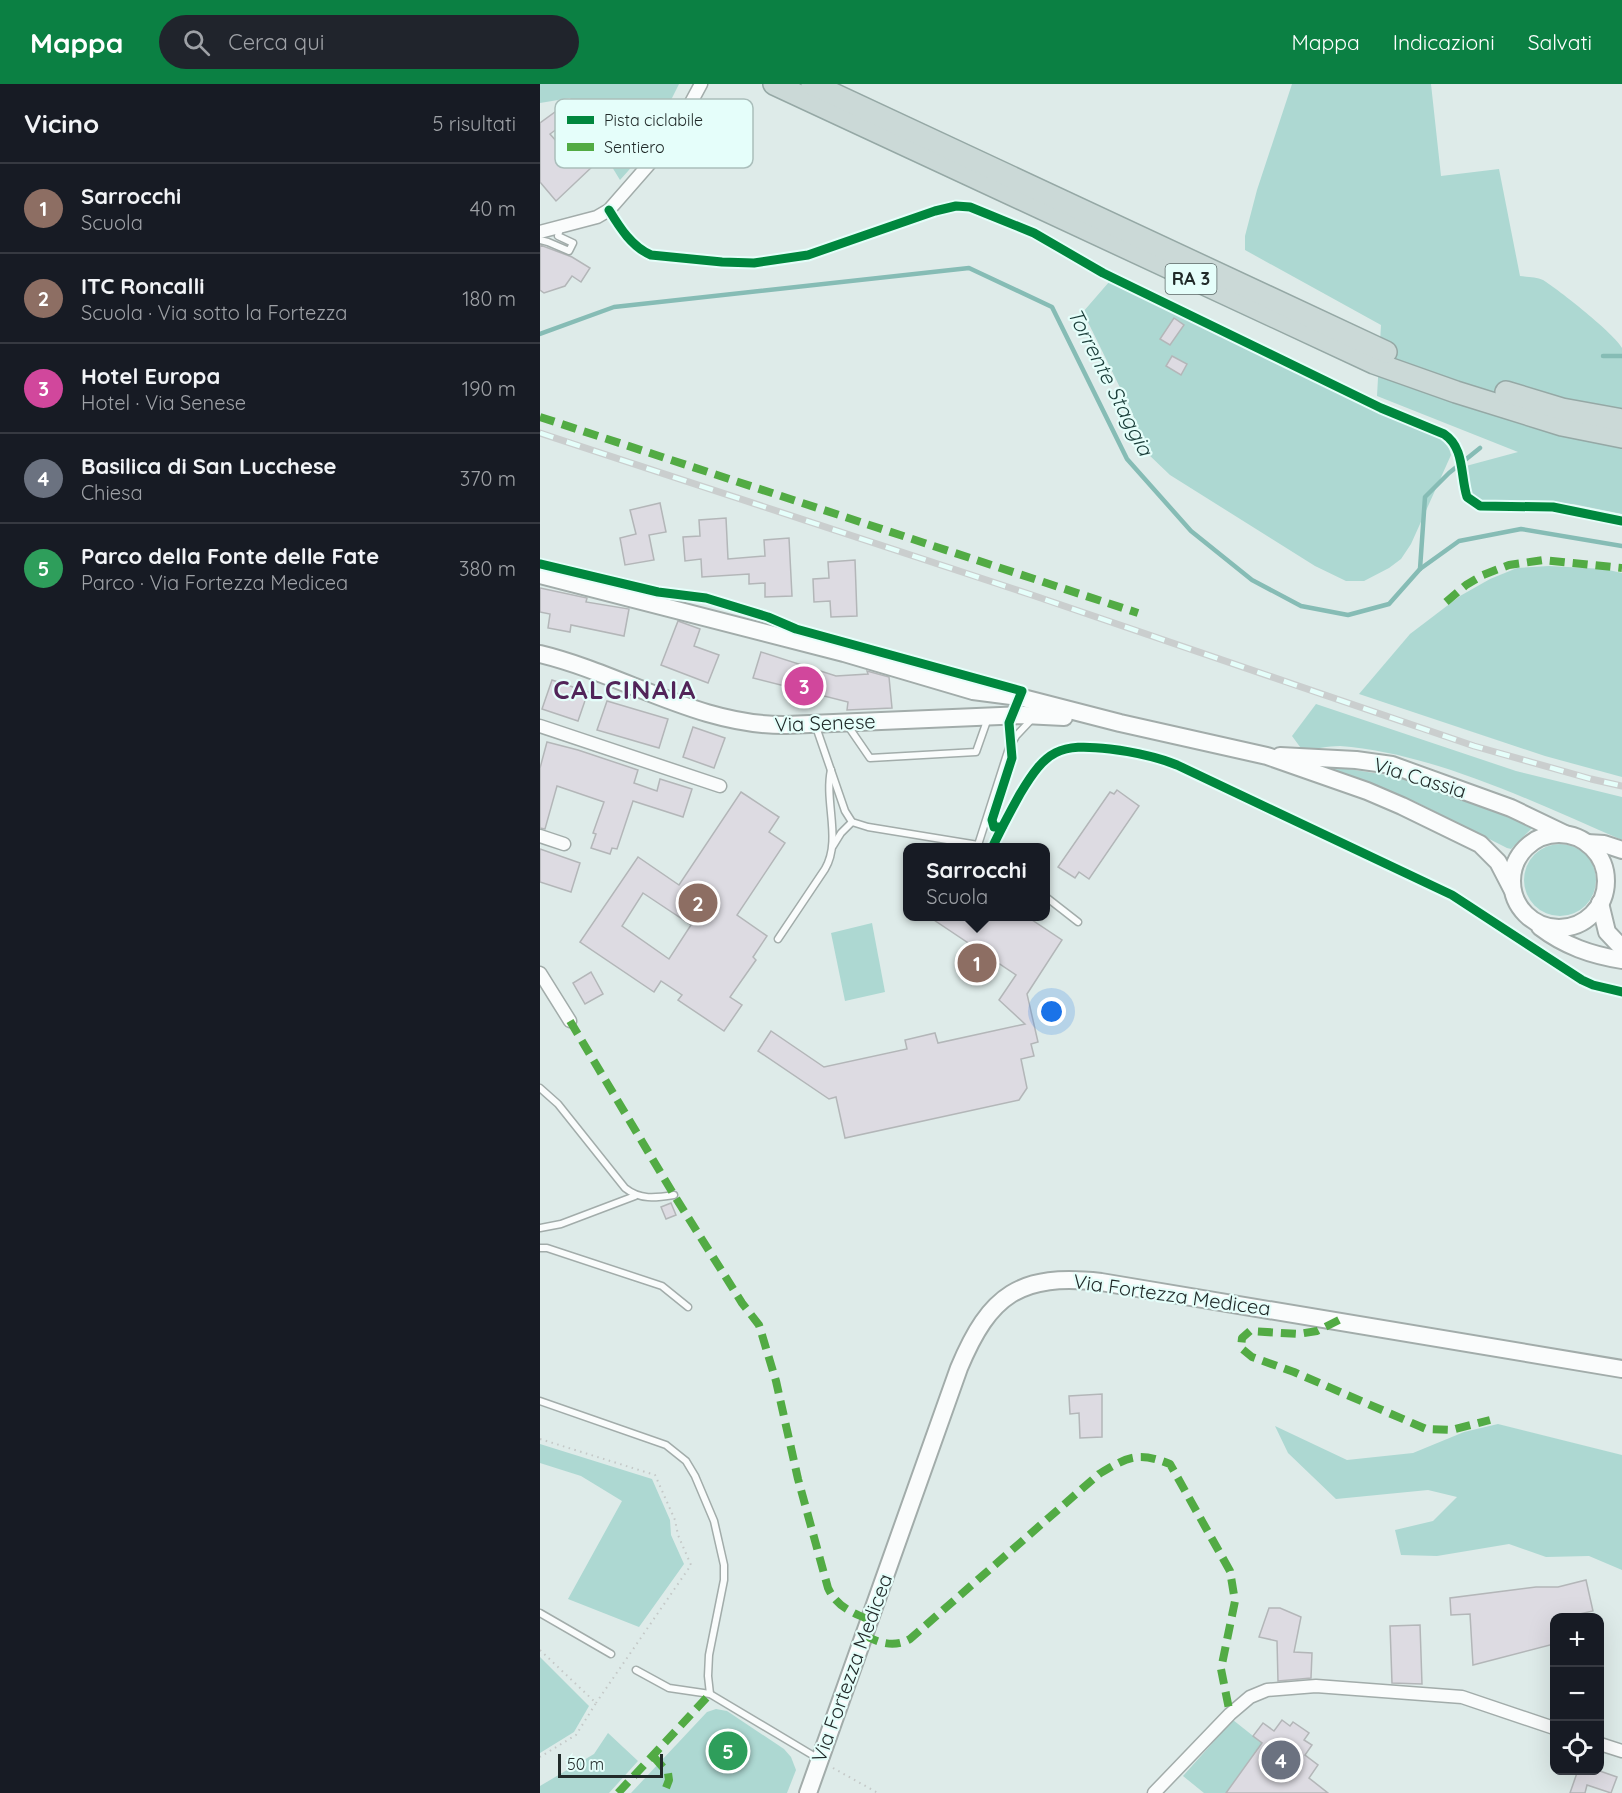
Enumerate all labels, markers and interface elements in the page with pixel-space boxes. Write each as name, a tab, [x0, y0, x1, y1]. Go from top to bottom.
search box	[159, 15, 579, 69]
text: Mappa	[30, 25, 123, 60]
icon: search	[180, 26, 213, 59]
text: Cerca qui	[228, 28, 324, 56]
text: Mappa	[1291, 29, 1360, 55]
text: Indicazioni	[1393, 29, 1495, 55]
text: Salvati	[1528, 29, 1592, 55]
legend	[555, 99, 753, 168]
text: Vicino	[24, 107, 99, 140]
text: Pista ciclabile	[604, 110, 703, 130]
text: 5 risultati	[432, 111, 516, 136]
text: Sentiero	[604, 137, 665, 157]
text: Sarrocchi	[81, 182, 181, 210]
text: 1	[40, 196, 47, 221]
text: 40 m	[470, 196, 516, 221]
text: Scuola	[81, 210, 143, 235]
road number: RA 3	[1166, 264, 1216, 294]
text: ITC Roncalli	[81, 272, 205, 300]
text: 2	[38, 286, 49, 311]
text: 180 m	[462, 286, 516, 311]
text: Scuola · Via sotto la Fortezza	[81, 300, 347, 325]
water label: Torrente Staggia	[1062, 303, 1160, 461]
text: Hotel Europa	[81, 362, 220, 390]
text: 3	[38, 376, 49, 401]
text: 190 m	[462, 376, 516, 401]
text: Hotel · Via Senese	[81, 390, 246, 415]
text: Basilica di San Lucchese	[81, 452, 337, 480]
text: 4	[38, 466, 49, 491]
text: 370 m	[460, 466, 516, 491]
text: Chiesa	[81, 480, 143, 505]
text: Parco della Fonte delle Fate	[81, 542, 379, 570]
text: 5	[38, 556, 49, 581]
text: 380 m	[459, 556, 516, 581]
text: Parco · Via Fortezza Medicea	[81, 570, 348, 595]
pin: 3	[784, 664, 824, 708]
district label: CALCINAIA	[553, 673, 697, 706]
street label: Via Senese	[774, 708, 876, 737]
street label: Via Cassia	[1371, 752, 1469, 803]
popup	[903, 843, 1050, 921]
text: Sarrocchi	[926, 856, 1027, 884]
pin: 2	[678, 880, 718, 926]
text: Scuola	[926, 884, 988, 909]
pin: 1	[958, 940, 996, 986]
your location	[1037, 997, 1066, 1026]
street label: Via Fortezza Medicea	[1072, 1268, 1272, 1321]
street label: Via Fortezza Medicea	[806, 1570, 897, 1766]
map controls	[1550, 1613, 1604, 1775]
button: +	[1550, 1613, 1604, 1667]
button: −	[1550, 1667, 1604, 1721]
button: locate	[1550, 1721, 1604, 1775]
pin: 5	[708, 1728, 747, 1774]
pin: 4	[1262, 1738, 1300, 1782]
scale bar	[558, 1751, 663, 1778]
text: 50 m	[567, 1754, 604, 1774]

